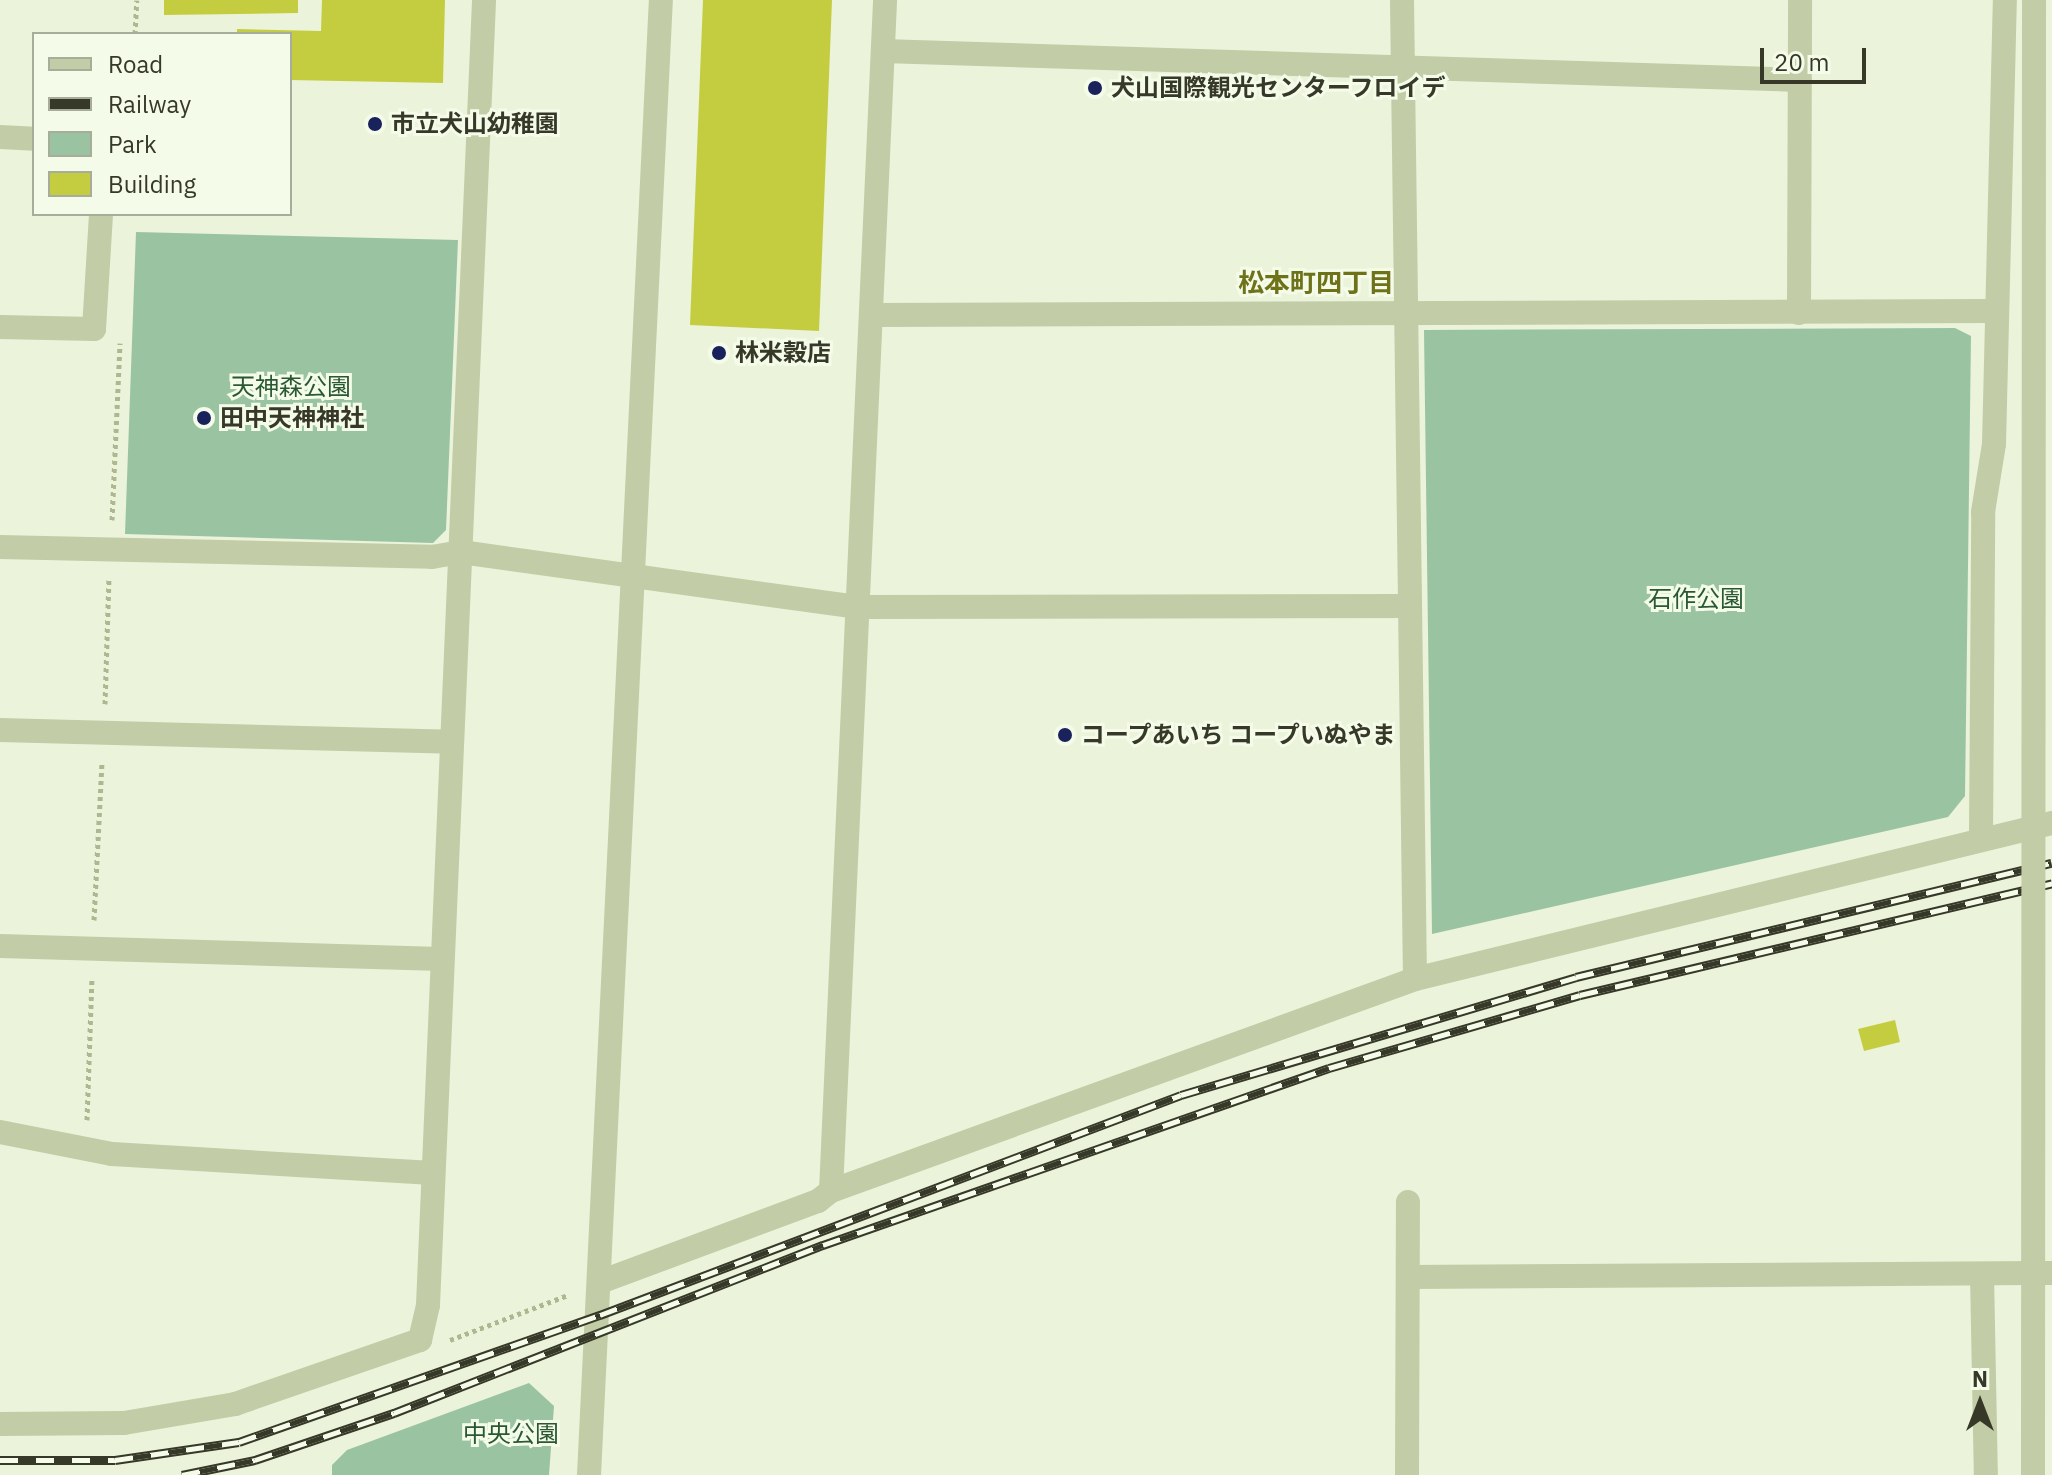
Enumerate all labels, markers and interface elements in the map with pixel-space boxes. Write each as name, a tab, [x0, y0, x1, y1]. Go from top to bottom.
legend	[32, 32, 292, 216]
scale bar	[1764, 32, 1870, 82]
text: 20 m	[1774, 46, 1829, 78]
text: Road	[108, 48, 163, 80]
place label: 犬山国際観光センターフロイデ	[1111, 74, 1447, 102]
marker: 犬山国際観光センターフロイデ	[1086, 79, 1104, 97]
text: Railway	[108, 88, 191, 120]
place label: 市立犬山幼稚園	[391, 110, 559, 138]
marker: 市立犬山幼稚園	[366, 115, 384, 133]
text: Park	[108, 128, 157, 160]
text: Building	[108, 168, 196, 200]
district label: 松本町四丁目	[1238, 267, 1394, 299]
place label: 林米穀店	[735, 339, 831, 367]
marker: 林米穀店	[710, 344, 728, 362]
park label: 天神森公園	[231, 373, 351, 401]
place label: 田中天神神社	[220, 404, 364, 432]
marker: 田中天神神社	[195, 409, 213, 427]
park label: 石作公園	[1648, 585, 1744, 613]
place label: コープあいち コープいぬやま	[1081, 721, 1399, 749]
marker: コープあいち コープいぬやま	[1056, 726, 1074, 744]
north arrow	[1940, 1363, 2020, 1443]
text: N	[1972, 1364, 1988, 1393]
park label: 中央公園	[463, 1420, 559, 1448]

